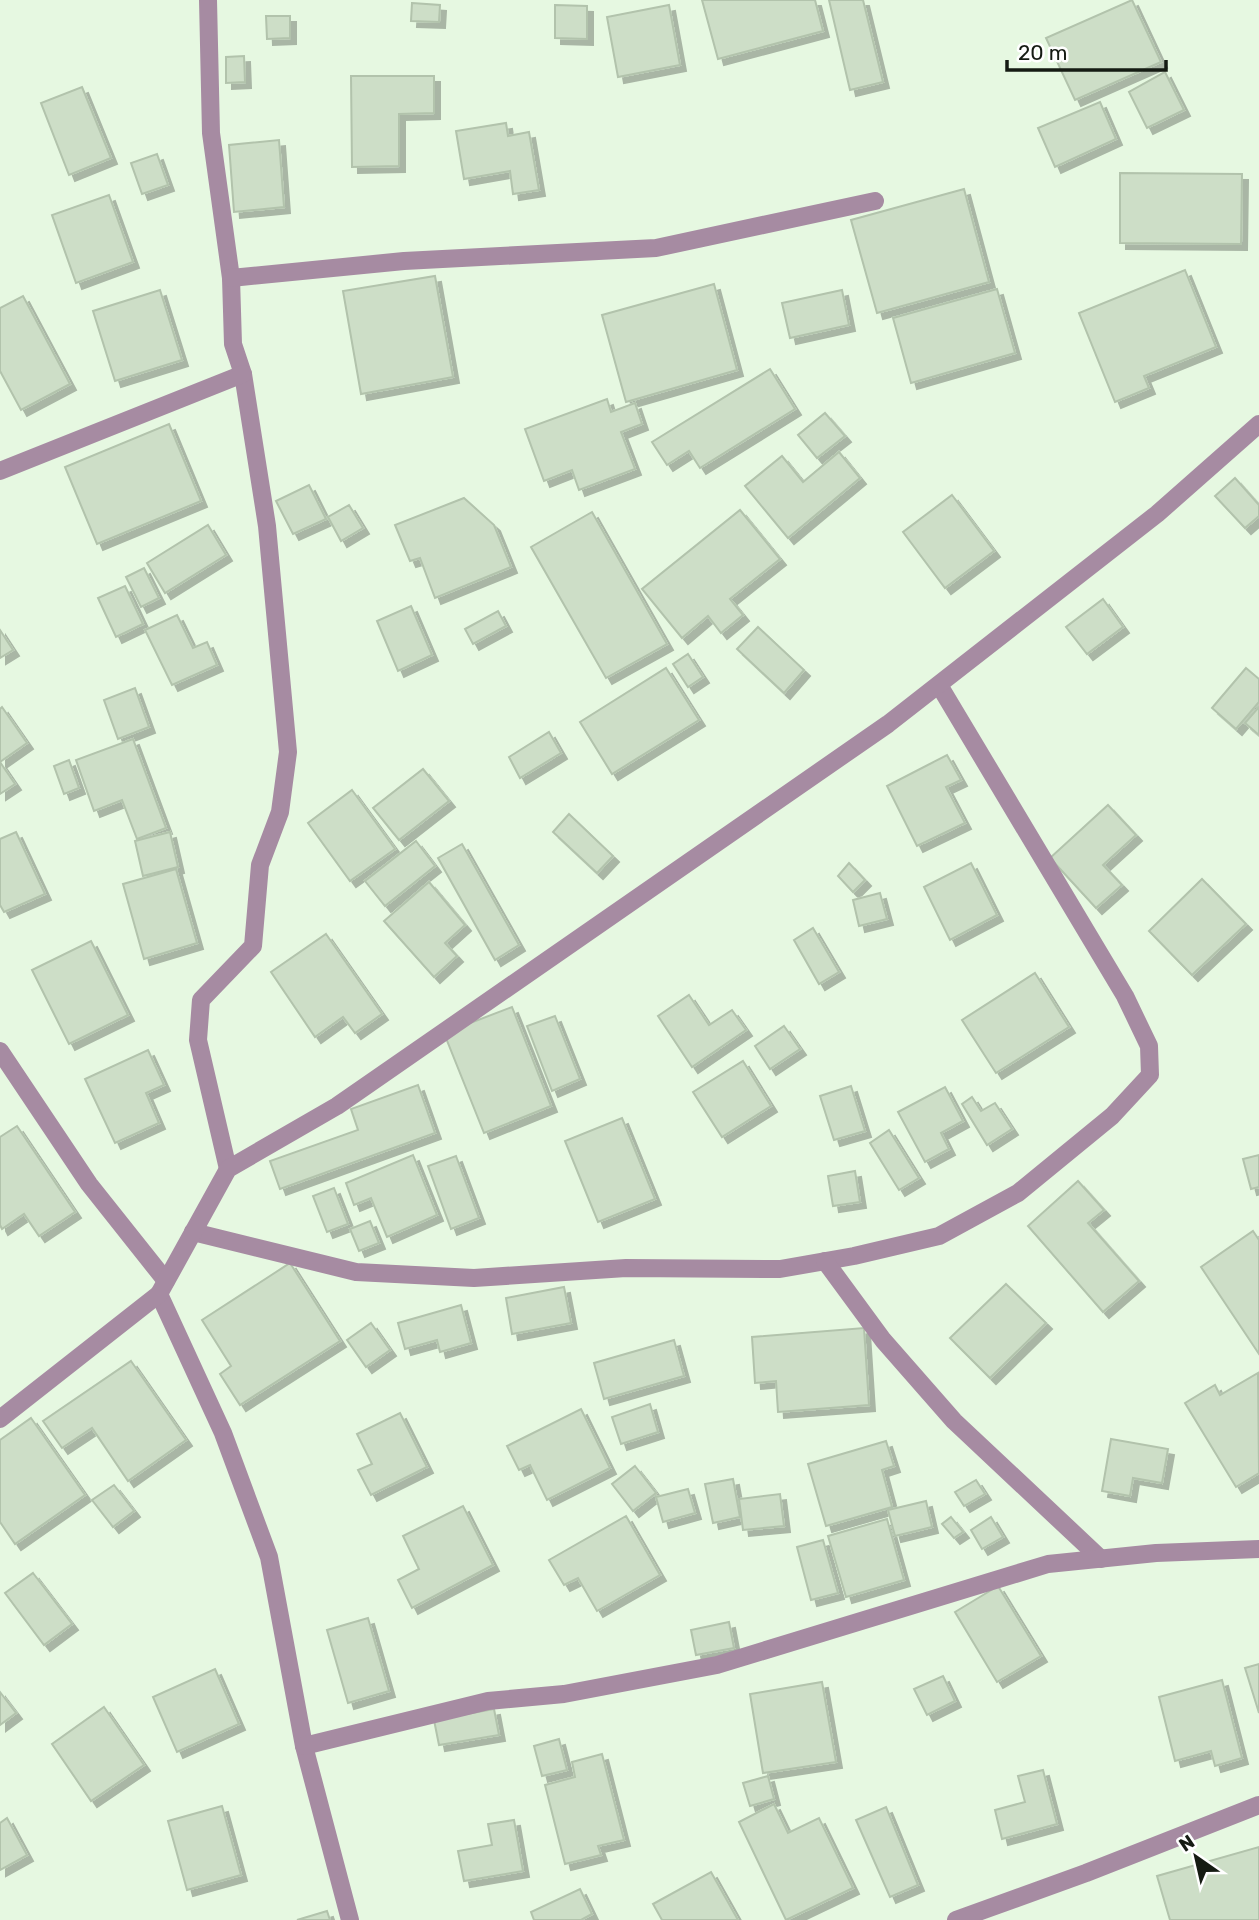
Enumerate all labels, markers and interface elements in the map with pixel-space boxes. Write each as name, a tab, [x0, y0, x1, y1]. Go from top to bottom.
scale bar	[1007, 28, 1166, 72]
text: 20 m	[1018, 40, 1067, 65]
north arrow	[1161, 1822, 1231, 1892]
text: N	[1175, 1830, 1199, 1857]

